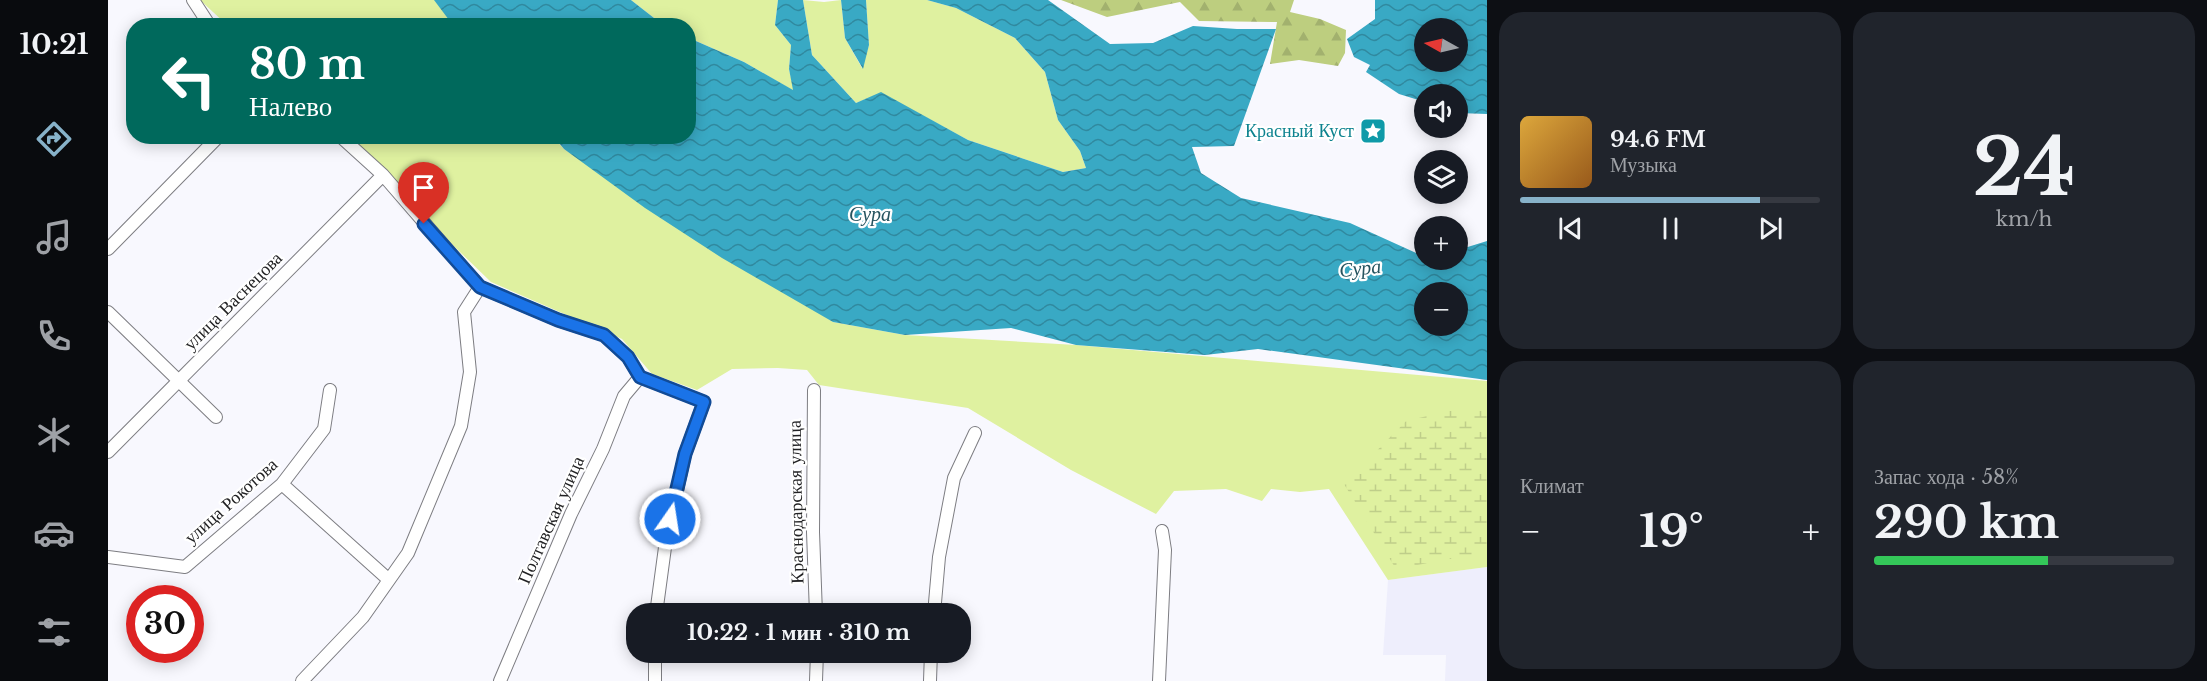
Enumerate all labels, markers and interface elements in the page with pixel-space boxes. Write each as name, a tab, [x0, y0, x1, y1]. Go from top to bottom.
north arrow	[1414, 18, 1468, 72]
map controls	[1414, 18, 1468, 336]
text: 10:21	[19, 28, 89, 61]
text: 80 m	[249, 38, 365, 90]
icon: left	[150, 42, 228, 120]
button: sound	[1414, 84, 1468, 138]
text: Налево	[249, 90, 332, 123]
place icon: Красный Куст	[1358, 116, 1388, 146]
icon: directions	[33, 118, 75, 160]
text: 24	[1973, 119, 2075, 216]
place label: Красный Куст	[1245, 120, 1354, 142]
text: 94.6 FM	[1610, 126, 1706, 153]
button: layers	[1414, 150, 1468, 204]
text: Музыка	[1610, 153, 1677, 177]
pin	[398, 162, 449, 224]
icon: arrive	[407, 171, 440, 204]
water label: Сура	[849, 202, 891, 226]
text: km/h	[1996, 207, 2052, 231]
icon: previous	[1554, 212, 1587, 245]
icon: pause	[1654, 212, 1687, 245]
icon: next	[1754, 212, 1787, 245]
icon: music	[33, 216, 75, 258]
button: +	[1414, 216, 1468, 270]
street label: улица Васнецова	[179, 247, 287, 355]
water label: Сура	[1338, 254, 1382, 282]
button: −	[1414, 282, 1468, 336]
icon: phone	[33, 315, 75, 357]
icon: climate	[33, 414, 75, 456]
street label: Краснодарская улица	[784, 420, 808, 584]
street label: улица Рокотова	[180, 453, 282, 549]
street label: Полтавская улица	[513, 453, 589, 587]
text: Запас хода · 58%	[1874, 465, 2019, 489]
text: Климат	[1520, 474, 1584, 498]
position arrow	[638, 487, 702, 551]
text: 290 km	[1874, 494, 2059, 550]
text: 19°	[1639, 503, 1704, 559]
text: −	[1520, 511, 1541, 552]
text: +	[1802, 511, 1820, 552]
icon: car	[33, 512, 75, 554]
speed limit sign: 30	[126, 585, 204, 663]
icon: filters	[33, 611, 75, 653]
text: 10:22 · 1 мин · 310 m	[687, 619, 910, 646]

